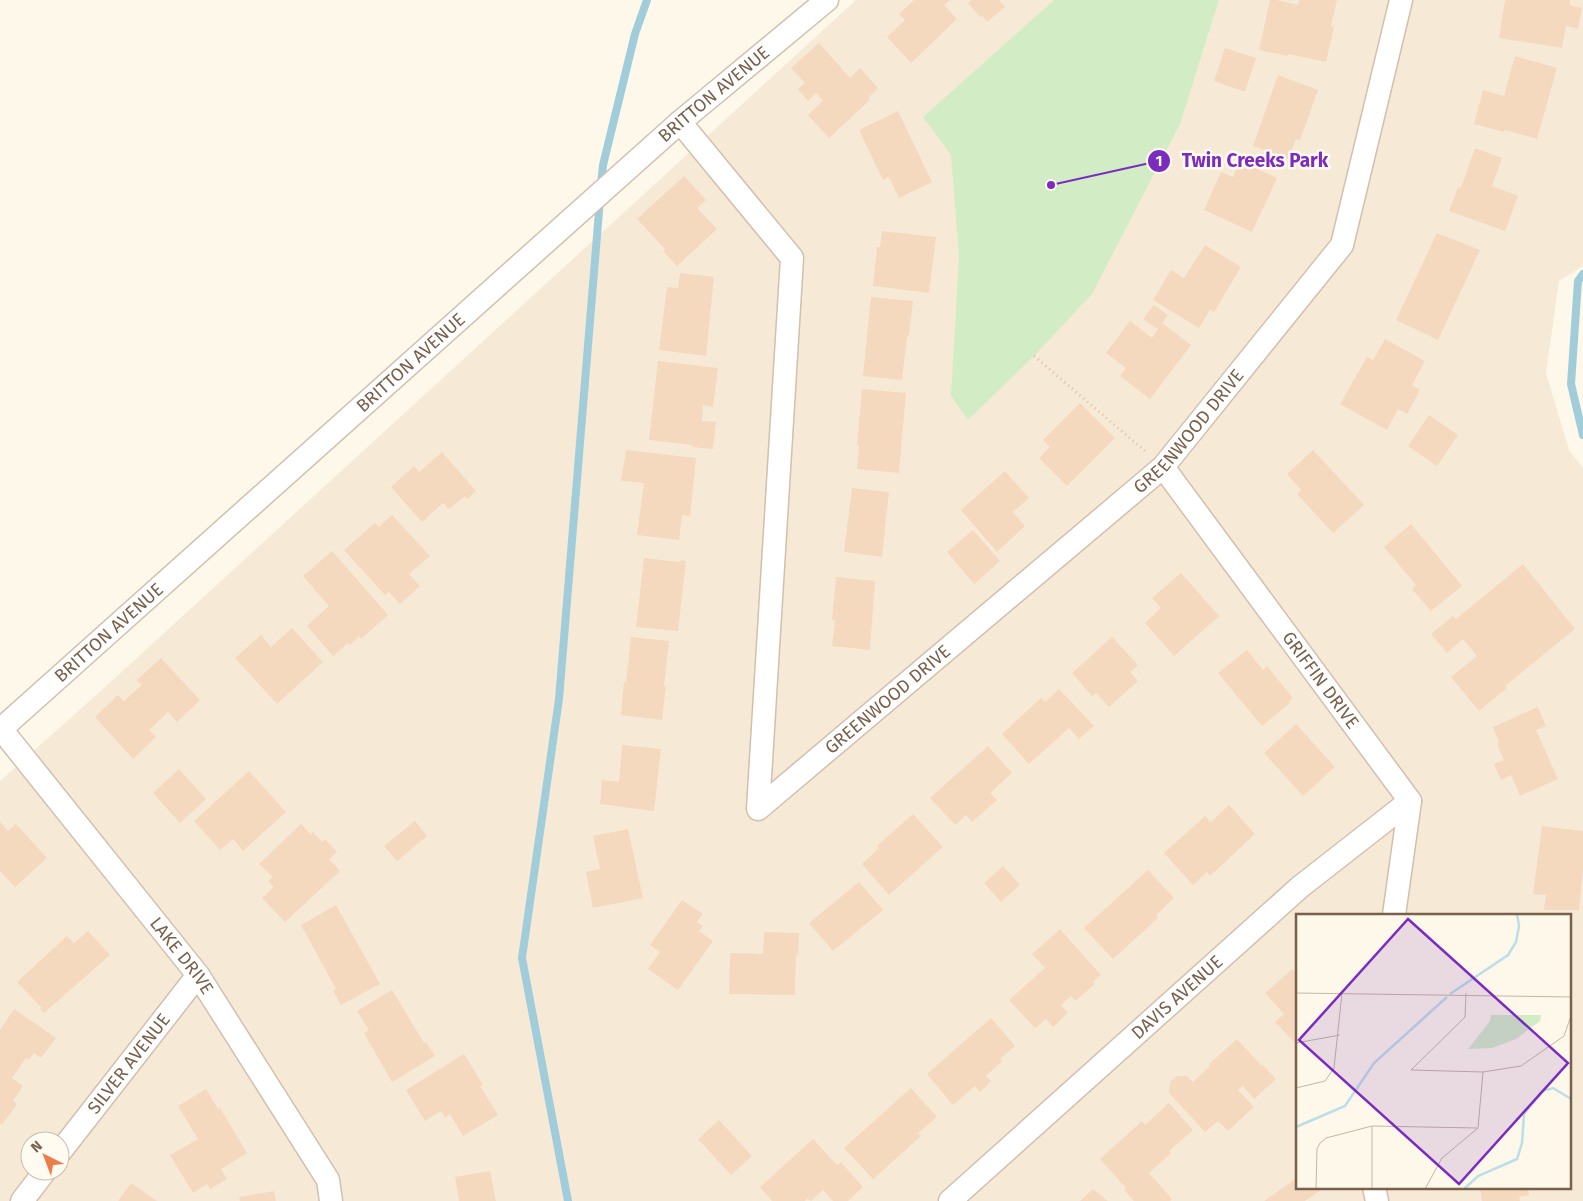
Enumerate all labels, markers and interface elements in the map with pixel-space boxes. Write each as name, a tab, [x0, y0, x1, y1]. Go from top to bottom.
street label: BRITTON AVENUE	[654, 41, 774, 147]
callout: Twin Creeks Park	[1147, 144, 1338, 178]
text: Twin Creeks Park	[1182, 149, 1329, 172]
text: 1	[1156, 152, 1162, 170]
street label: BRITTON AVENUE	[352, 308, 470, 417]
street label: GREENWOOD DRIVE	[1129, 365, 1248, 498]
street label: BRITTON AVENUE	[50, 578, 168, 687]
street label: GRIFFIN DRIVE	[1278, 627, 1364, 733]
street label: GREENWOOD DRIVE	[820, 640, 955, 759]
street label: LAKE DRIVE	[145, 913, 218, 998]
inset map	[1296, 914, 1570, 1188]
street label: DAVIS AVENUE	[1127, 951, 1227, 1044]
street label: SILVER AVENUE	[83, 1009, 175, 1118]
north arrow	[20, 1131, 70, 1181]
text: N	[27, 1137, 46, 1156]

